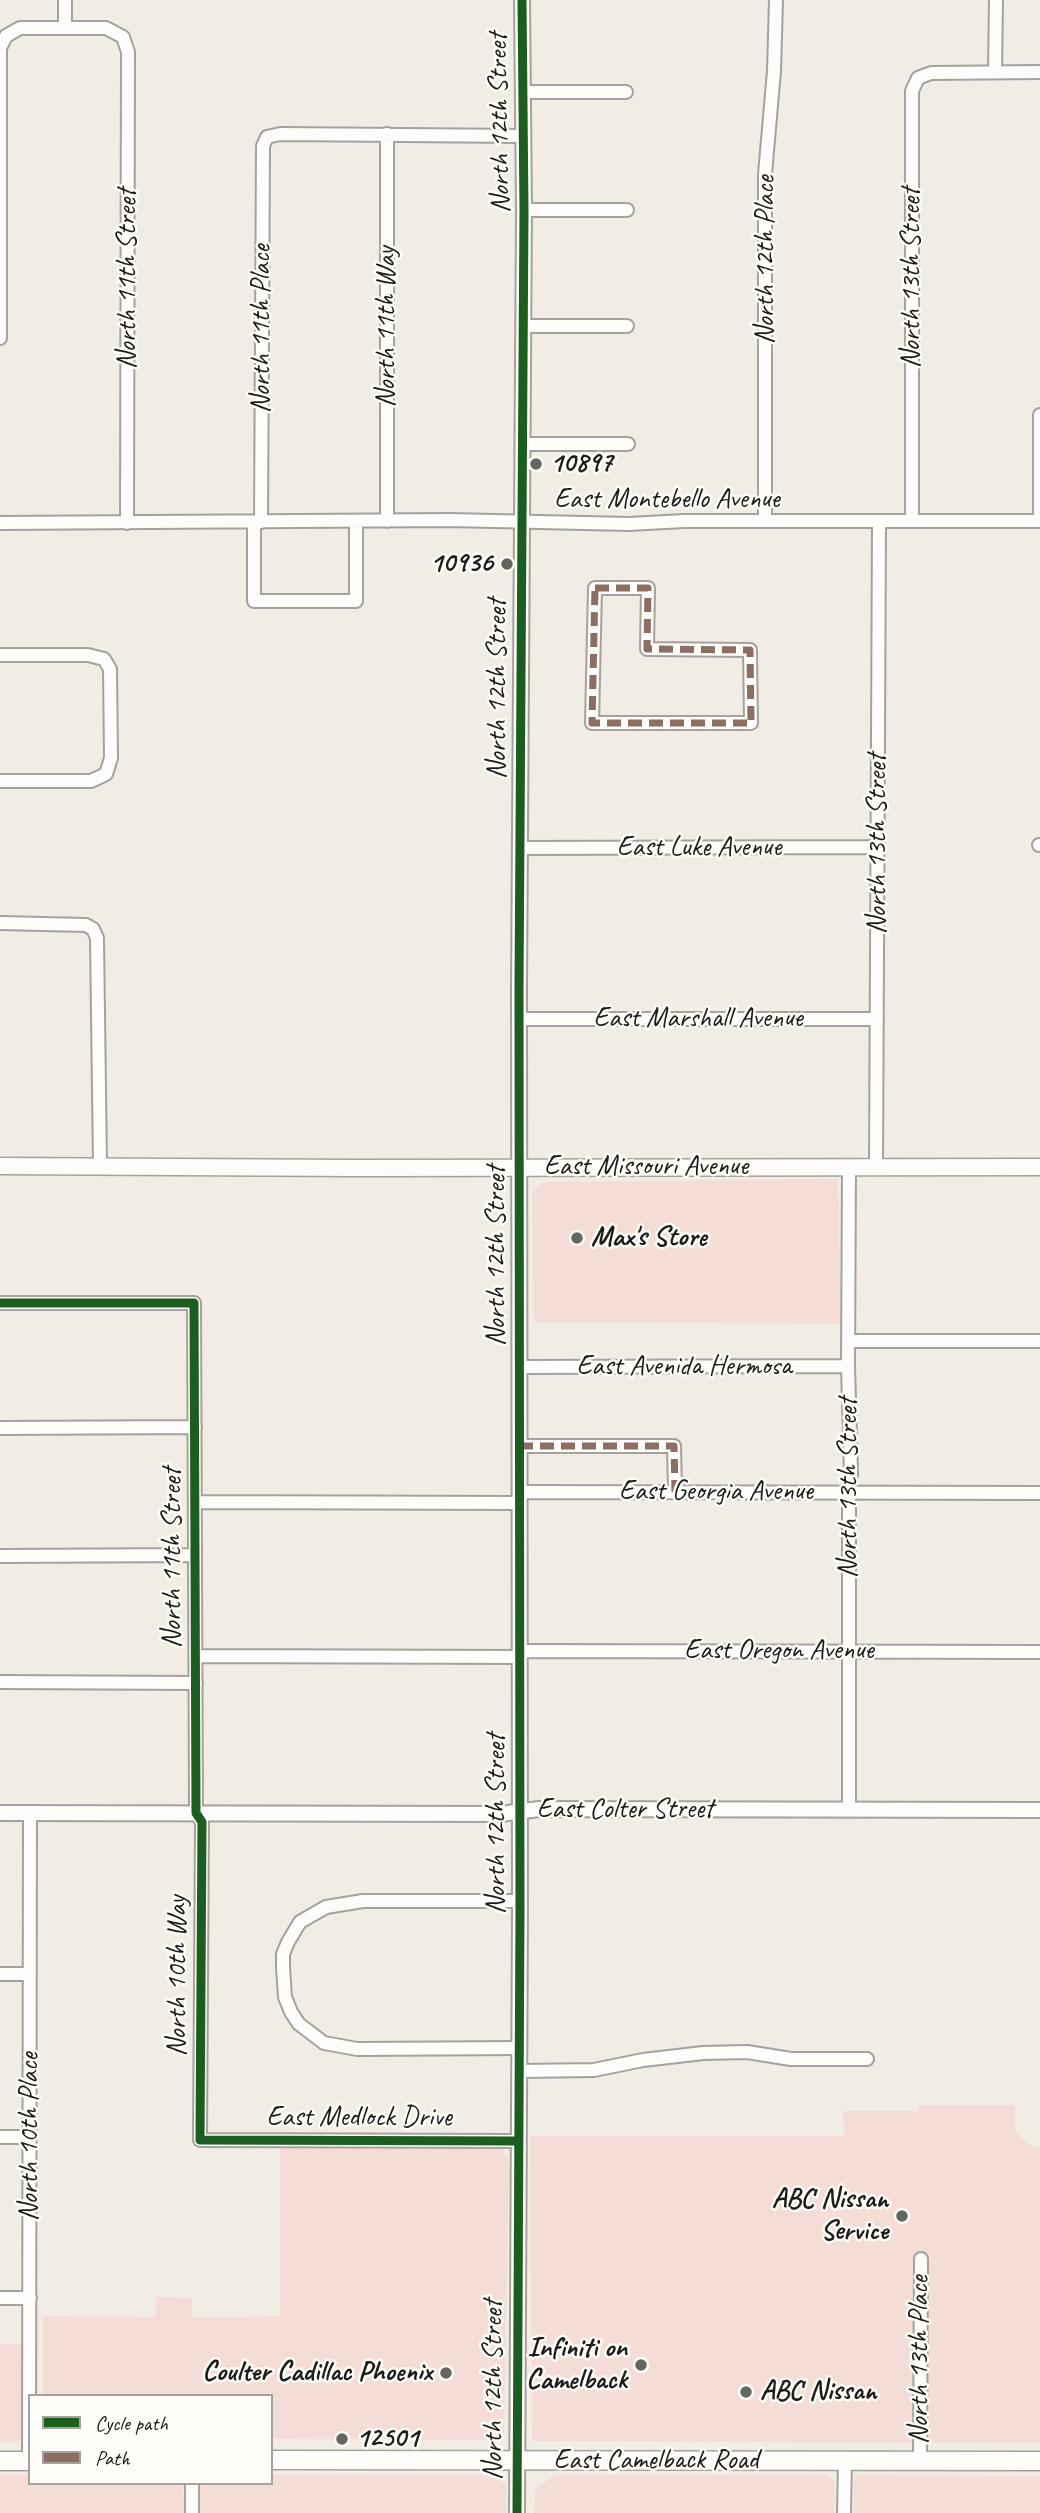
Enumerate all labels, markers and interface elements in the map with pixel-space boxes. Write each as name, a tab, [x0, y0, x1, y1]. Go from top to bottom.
street label: North 12th Street	[482, 33, 518, 213]
street label: North 12th Place	[749, 176, 783, 344]
street label: North 13th Street	[895, 188, 929, 368]
street label: North 11th Street	[111, 189, 145, 369]
street label: North 11th Place	[245, 245, 279, 413]
street label: North 11th Way	[370, 247, 404, 407]
place label: 10897	[550, 447, 613, 481]
marker: 10897	[528, 456, 544, 472]
street label: East Montebello Avenue	[554, 483, 780, 517]
place label: 10936	[430, 547, 493, 581]
marker: 10936	[499, 556, 515, 572]
street label: North 12th Street	[481, 599, 515, 779]
street label: North 13th Street	[861, 754, 895, 934]
street label: East Luke Avenue	[617, 831, 781, 865]
street label: East Marshall Avenue	[593, 1002, 803, 1036]
street label: East Missouri Avenue	[544, 1150, 748, 1184]
street label: North 12th Street	[480, 1166, 514, 1346]
place label: Max's Store	[591, 1221, 707, 1255]
marker: Max's Store	[569, 1230, 585, 1246]
street label: East Avenida Hermosa	[576, 1350, 792, 1384]
street label: North 13th Street	[832, 1398, 866, 1578]
street label: North 11th Street	[156, 1468, 190, 1648]
street label: East Georgia Avenue	[619, 1475, 813, 1509]
street label: East Oregon Avenue	[684, 1634, 874, 1668]
street label: North 12th Street	[480, 1734, 514, 1914]
street label: East Colter Street	[537, 1793, 713, 1827]
street label: North 10th Way	[161, 1896, 195, 2056]
street label: North 10th Place	[13, 2053, 47, 2221]
street label: East Medlock Drive	[266, 2101, 452, 2135]
place label: ABC Nissan Service	[772, 2183, 888, 2249]
marker: ABC Nissan Service	[894, 2208, 910, 2224]
street label: North 13th Place	[903, 2276, 937, 2444]
street label: North 12th Street	[477, 2300, 511, 2480]
place label: Infiniti on Camelback	[526, 2332, 627, 2398]
place label: Coulter Cadillac Phoenix	[202, 2356, 432, 2390]
marker: Infiniti on Camelback	[633, 2357, 649, 2373]
marker: Coulter Cadillac Phoenix	[438, 2365, 454, 2381]
place label: ABC Nissan	[760, 2375, 876, 2409]
marker: ABC Nissan	[738, 2384, 754, 2400]
legend	[28, 2394, 273, 2485]
text: Cycle path	[95, 2410, 168, 2436]
place label: 12501	[356, 2422, 419, 2456]
marker: 12501	[334, 2431, 350, 2447]
street label: East Camelback Road	[553, 2444, 759, 2478]
text: Path	[95, 2445, 130, 2471]

